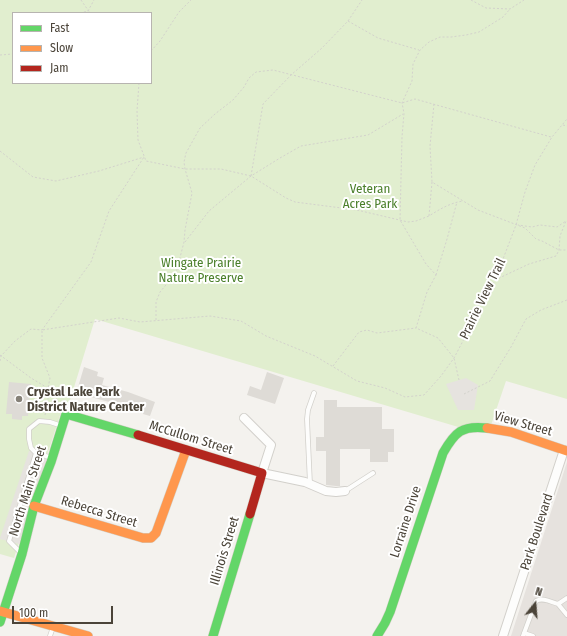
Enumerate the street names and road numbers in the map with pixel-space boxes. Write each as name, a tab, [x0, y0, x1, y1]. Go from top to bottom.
street label: Prairie View Trail	[457, 256, 509, 342]
street label: View Street	[492, 408, 554, 440]
street label: McCullom Street	[147, 418, 235, 458]
street label: North Main Street	[6, 444, 50, 538]
street label: Lorraine Drive	[387, 484, 425, 560]
street label: Park Boulevard	[517, 492, 557, 572]
street label: Rebecca Street	[59, 493, 139, 531]
street label: Illinois Street	[207, 515, 243, 587]

